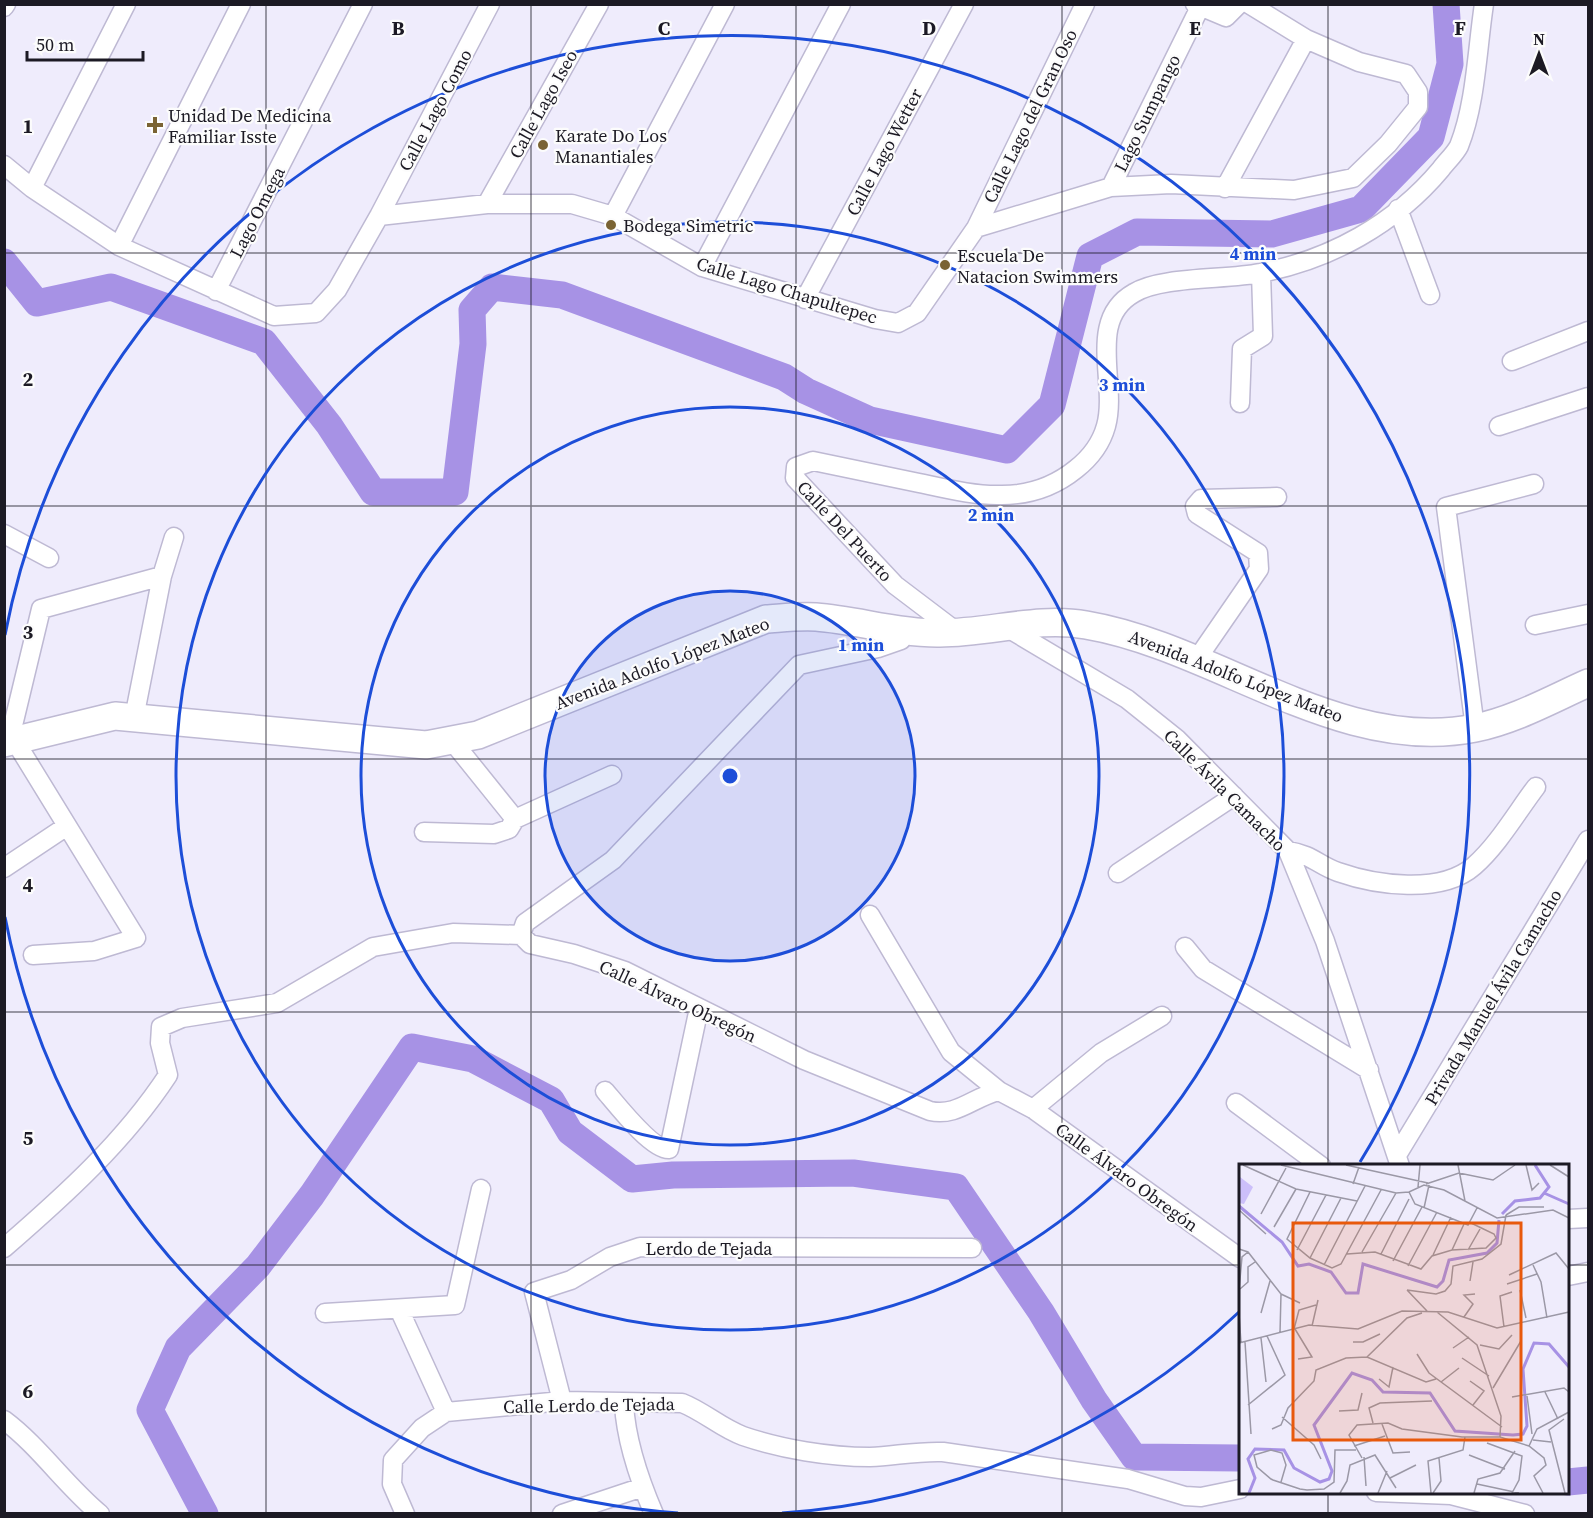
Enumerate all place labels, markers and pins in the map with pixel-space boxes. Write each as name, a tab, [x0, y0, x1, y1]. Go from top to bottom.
place label: Unidad De Medicina Familiar Isste	[168, 103, 332, 149]
marker: Unidad De Medicina Familiar Isste	[146, 116, 164, 134]
place label: Karate Do Los Manantiales	[555, 123, 667, 169]
marker: Karate Do Los Manantiales	[536, 138, 550, 152]
place label: Bodega Simetric	[623, 213, 754, 238]
marker: Bodega Simetric	[604, 218, 618, 232]
place label: Escuela De Natacion Swimmers	[957, 243, 1118, 289]
marker: Escuela De Natacion Swimmers	[938, 258, 952, 272]
centre of rings	[720, 766, 740, 786]

